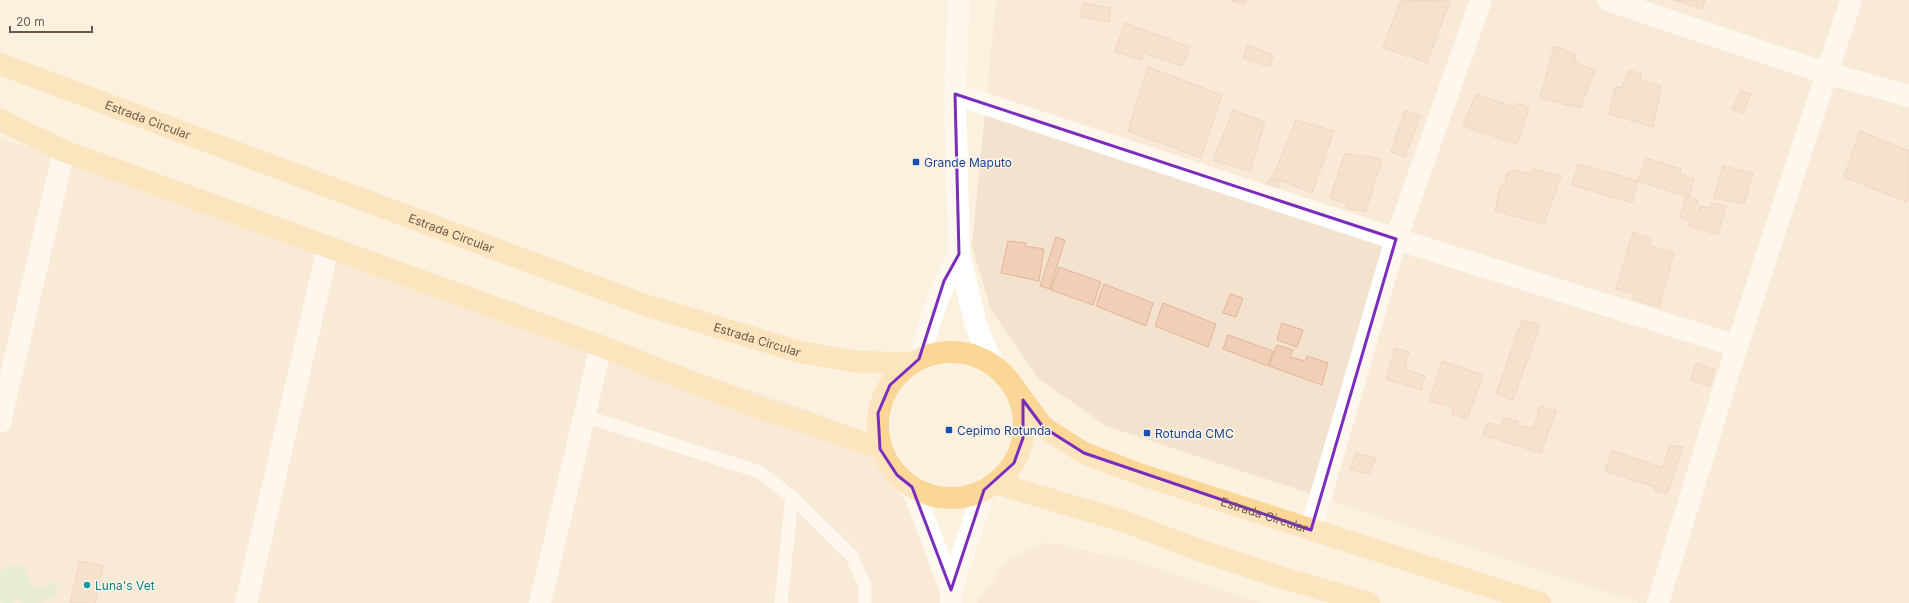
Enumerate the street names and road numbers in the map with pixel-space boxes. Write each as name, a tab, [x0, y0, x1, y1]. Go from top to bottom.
street label: Estrada Circular	[103, 96, 193, 142]
street label: Estrada Circular	[407, 210, 497, 256]
street label: Estrada Circular	[712, 319, 803, 360]
street label: Estrada Circular	[1219, 493, 1310, 535]

